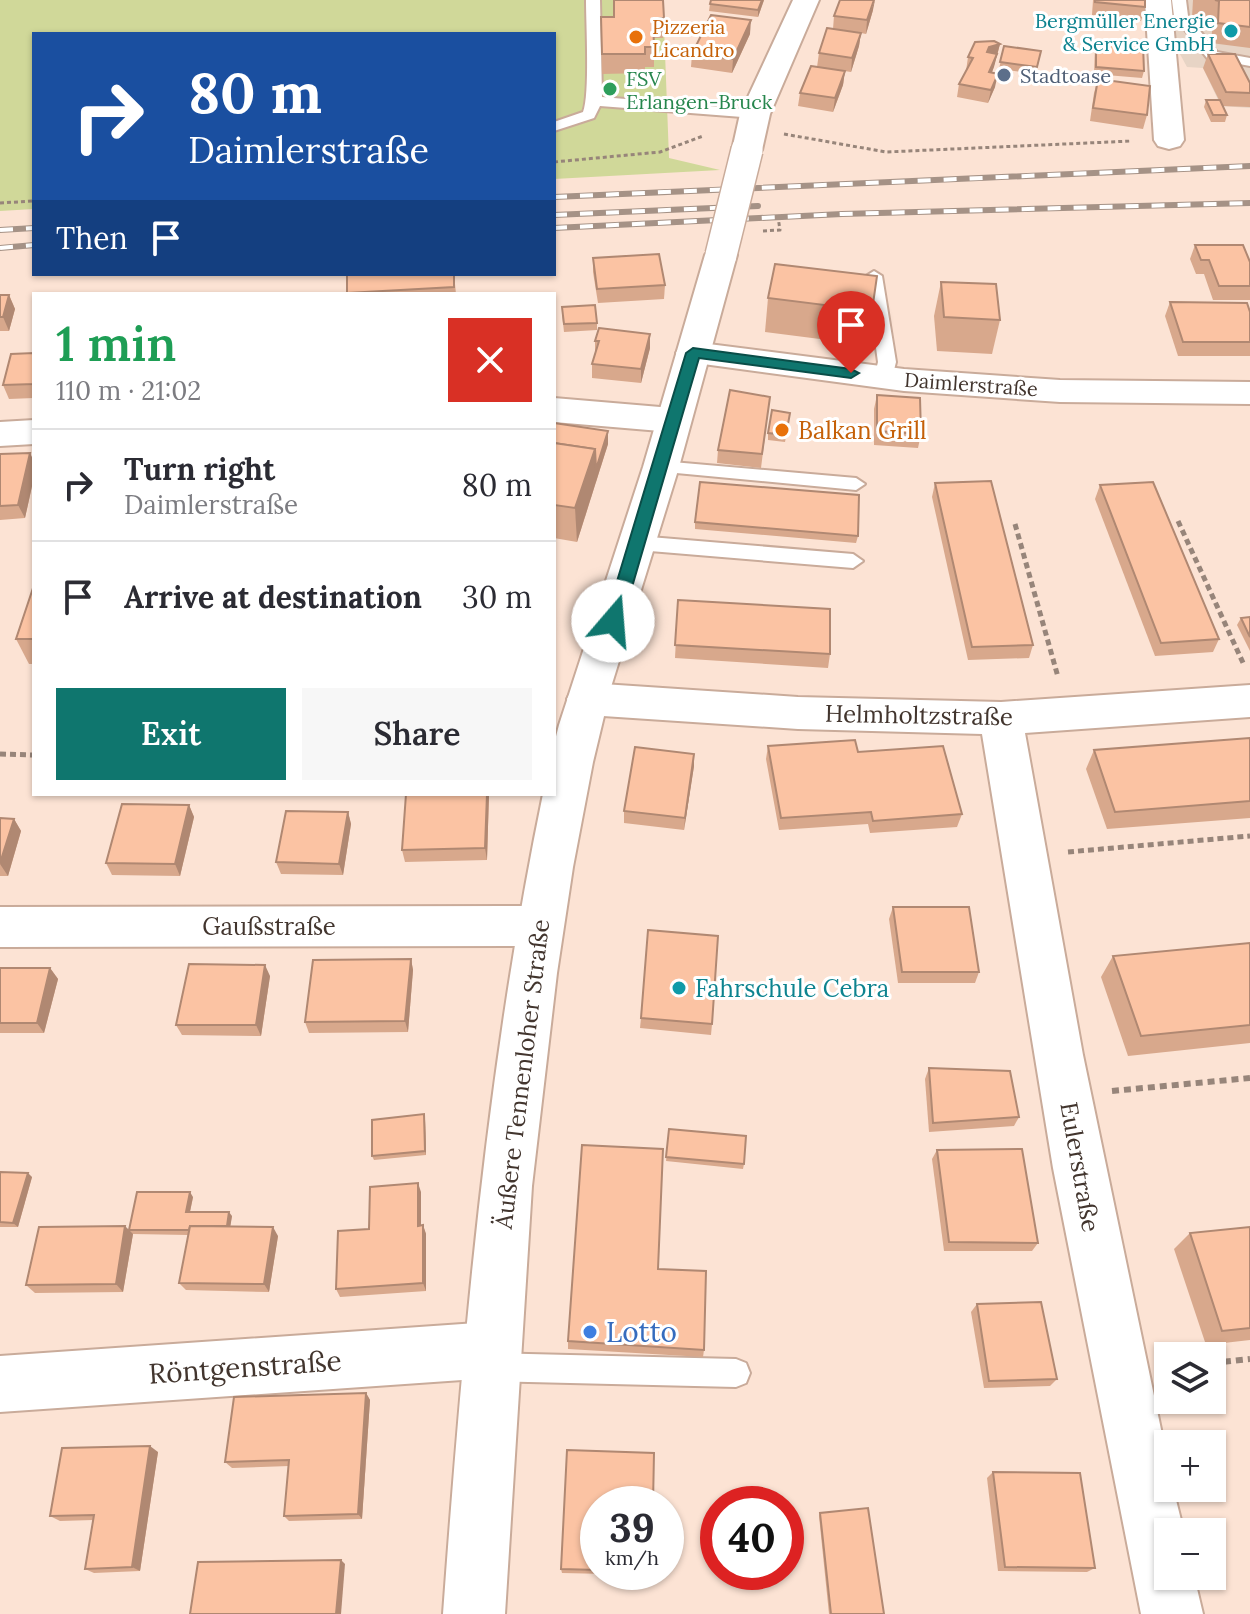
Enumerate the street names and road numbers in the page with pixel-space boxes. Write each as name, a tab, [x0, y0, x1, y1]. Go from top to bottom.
street label: Daimlerstraße	[903, 367, 1039, 401]
street label: Helmholtzstraße	[825, 698, 1013, 732]
street label: Gaußstraße	[202, 911, 336, 942]
street label: Äußere Tennenloher Straße	[488, 917, 556, 1232]
street label: Eulerstraße	[1053, 1100, 1107, 1234]
street label: Röntgenstraße	[147, 1342, 343, 1392]

